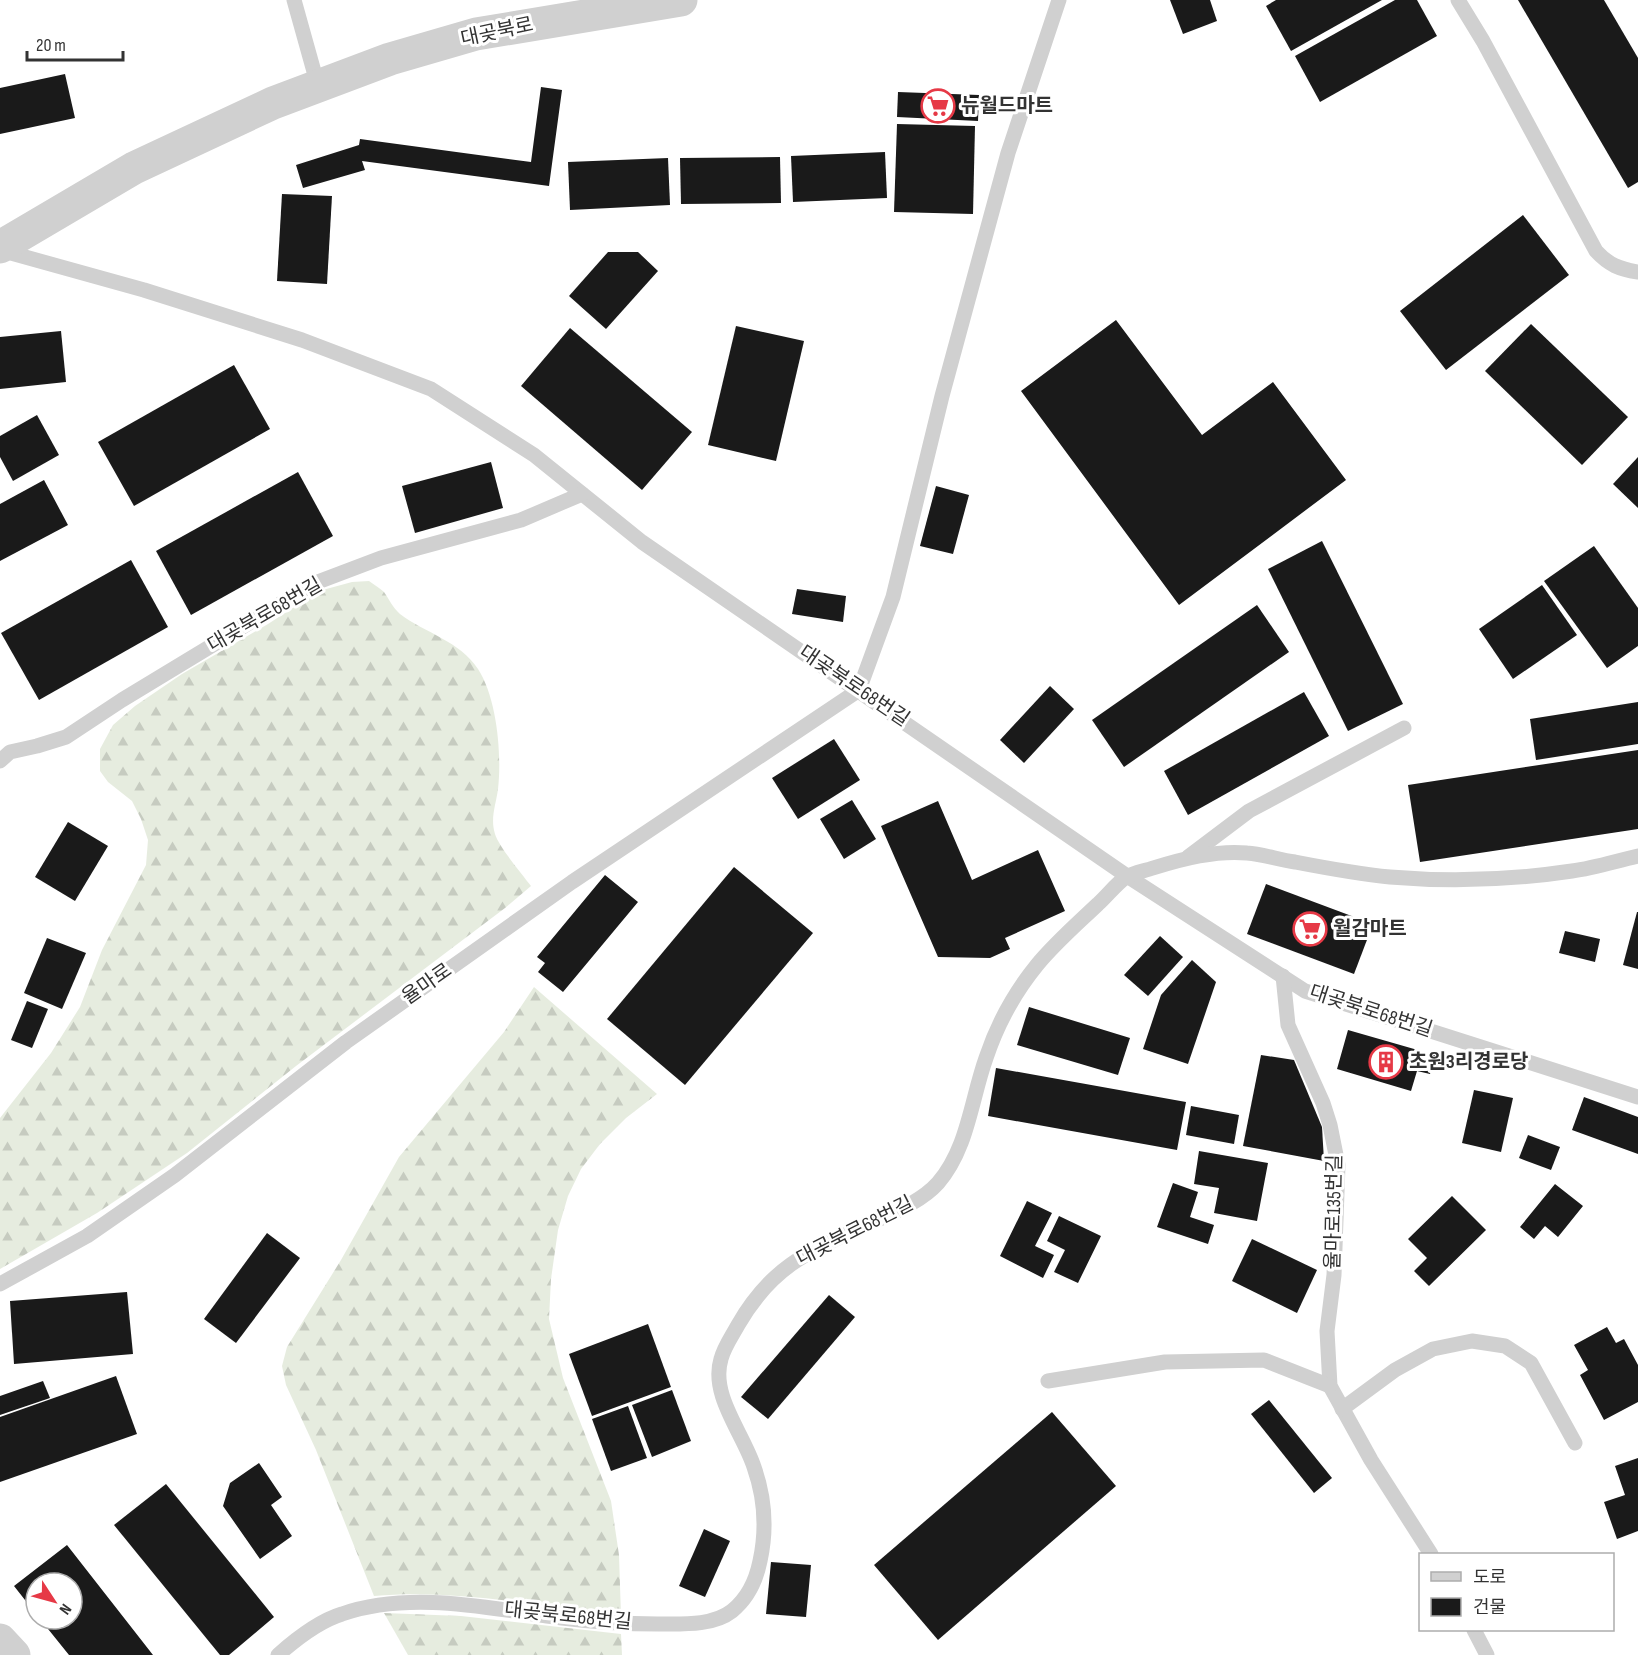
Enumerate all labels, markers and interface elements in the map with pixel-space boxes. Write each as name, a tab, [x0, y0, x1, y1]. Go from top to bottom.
street label: 대곶북로	[459, 13, 535, 51]
scale bar	[27, 24, 123, 62]
text: 20 m	[36, 35, 66, 56]
supermarket icon: 뉴월드마트	[920, 88, 956, 124]
place label: 뉴월드마트	[961, 94, 1053, 118]
street label: 대곶북로68번길	[204, 573, 326, 657]
street label: 대곶북로68번길	[794, 640, 914, 732]
supermarket icon: 월감마트	[1292, 911, 1328, 947]
place label: 월감마트	[1333, 917, 1407, 941]
street label: 율마로	[398, 958, 456, 1010]
street label: 대곶북로68번길	[1306, 980, 1436, 1042]
building icon: 초원3리경로당	[1368, 1044, 1404, 1080]
place label: 초원3리경로당	[1409, 1050, 1528, 1074]
street label: 율마로135번길	[1321, 1154, 1347, 1270]
street label: 대곶북로68번길	[793, 1191, 917, 1271]
legend	[1419, 1553, 1614, 1631]
text: 도로	[1473, 1567, 1506, 1588]
north arrow	[24, 1571, 84, 1631]
street label: 대곶북로68번길	[503, 1597, 633, 1635]
text: 건물	[1473, 1597, 1506, 1618]
text: N	[55, 1600, 75, 1618]

